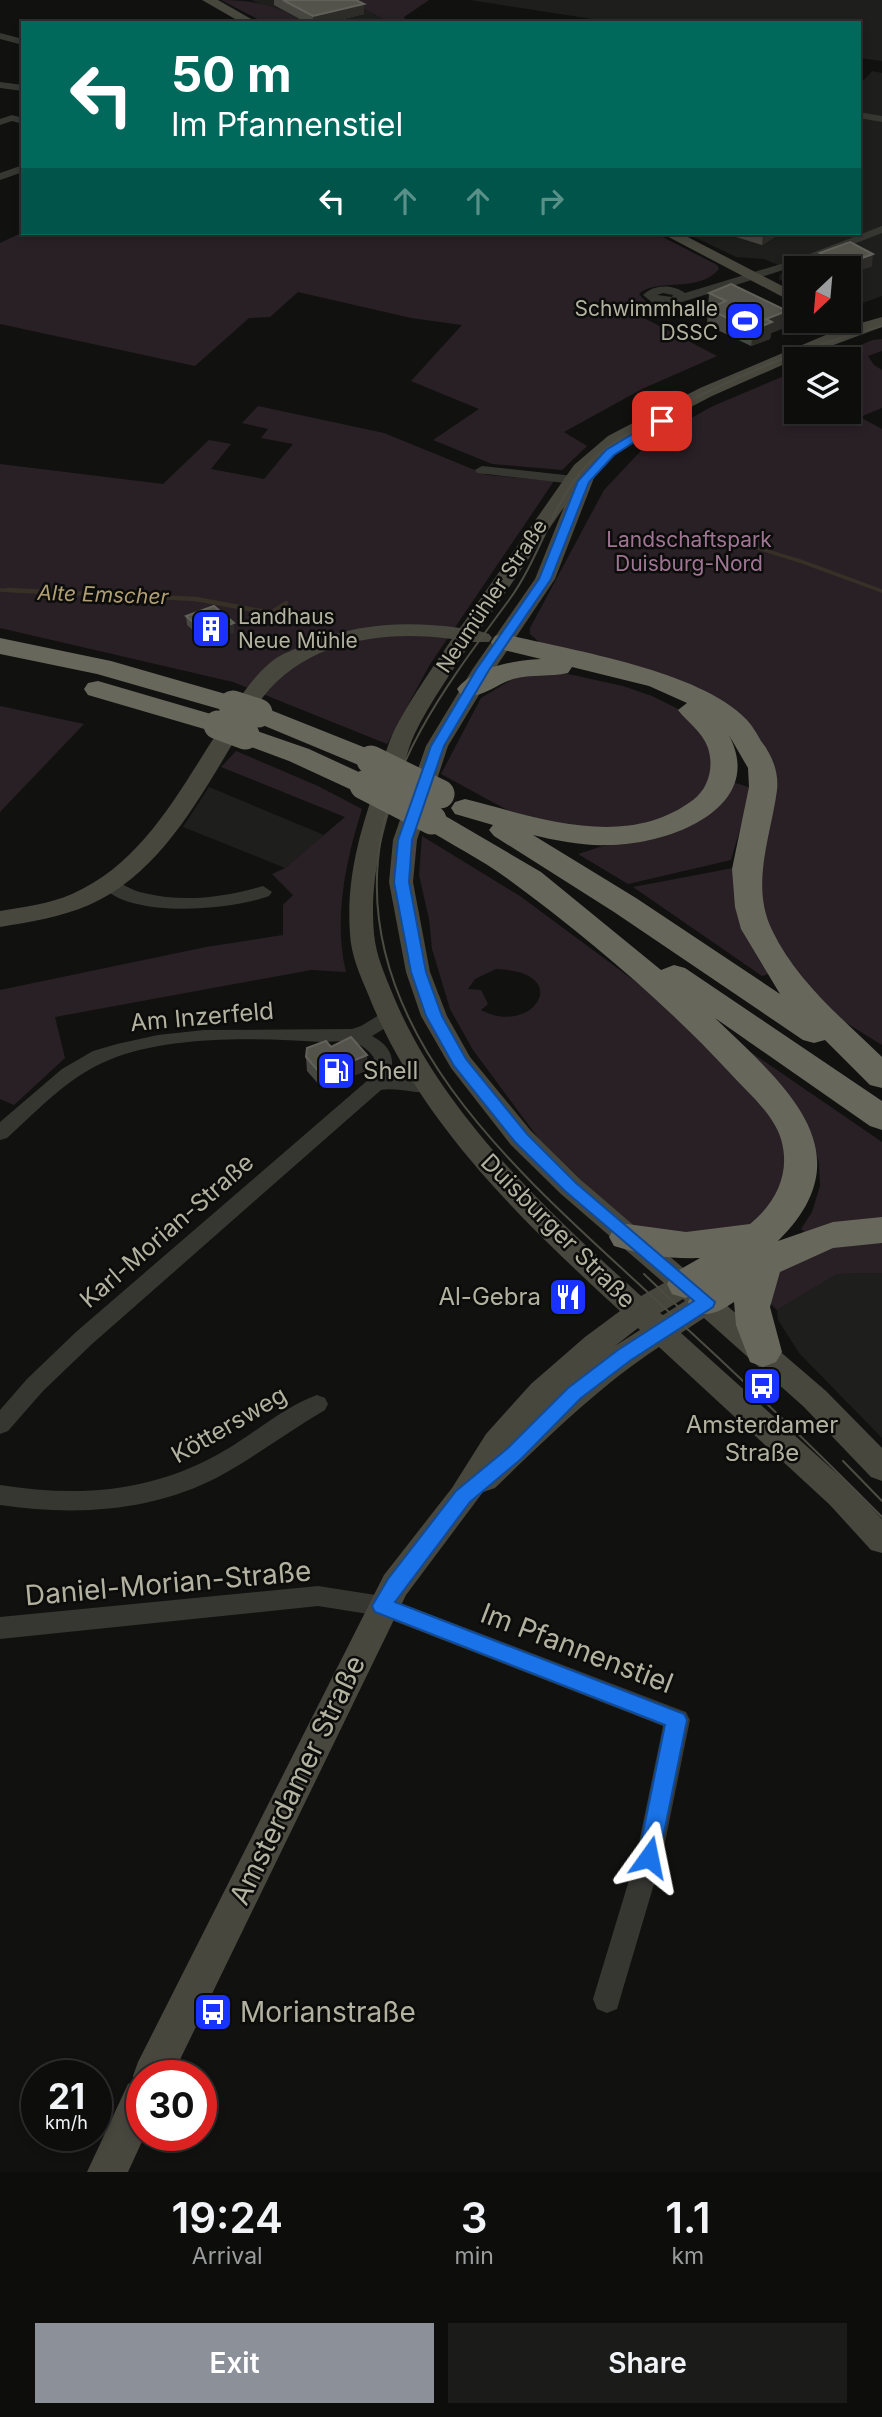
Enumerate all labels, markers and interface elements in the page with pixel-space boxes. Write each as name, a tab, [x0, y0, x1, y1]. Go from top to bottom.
text: 50 m	[171, 45, 292, 104]
icon: left	[56, 49, 147, 140]
text: Im Pfannenstiel	[171, 105, 403, 144]
icon: left	[313, 182, 351, 220]
icon: ahead	[386, 182, 424, 220]
icon: ahead	[459, 182, 497, 220]
icon: right	[532, 182, 570, 220]
north arrow	[784, 256, 861, 332]
map controls	[784, 256, 861, 424]
place label: Schwimmhalle DSSC	[574, 296, 718, 345]
sports icon: Schwimmhalle DSSC	[724, 300, 766, 342]
button: layers	[784, 347, 861, 424]
pin	[632, 391, 692, 451]
icon: arrive	[643, 402, 681, 440]
street label: Neumühler Straße	[431, 514, 552, 677]
park label: Landschaftspark Duisburg-Nord	[606, 527, 772, 576]
water label: Alte Emscher	[36, 580, 170, 609]
place label: Landhaus Neue Mühle	[238, 604, 358, 653]
building icon: Landhaus Neue Mühle	[190, 608, 232, 650]
street label: Am Inzerfeld	[129, 996, 275, 1037]
fuel station icon: Shell	[315, 1050, 357, 1092]
place label: Shell	[363, 1056, 418, 1085]
street label: Karl-Morian-Straße	[74, 1147, 259, 1314]
street label: Duisburger Straße	[475, 1147, 642, 1314]
restaurant icon: Al-Gebra	[547, 1276, 589, 1318]
place label: Al-Gebra	[438, 1282, 541, 1311]
bus stop icon: Amsterdamer Straße	[741, 1365, 783, 1407]
street label: Köttersweg	[166, 1380, 291, 1469]
place label: Amsterdamer Straße	[686, 1410, 838, 1467]
street label: Daniel-Morian-Straße	[23, 1554, 313, 1612]
street label: Im Pfannenstiel	[476, 1596, 678, 1700]
street label: Amsterdamer Straße	[222, 1650, 372, 1910]
position arrow	[612, 1820, 686, 1894]
bus stop icon: Morianstraße	[192, 1991, 234, 2033]
place label: Morianstraße	[240, 1995, 416, 2029]
speed limit sign: 30	[126, 2060, 217, 2151]
text: 21	[48, 2075, 85, 2117]
text: km/h	[45, 2112, 88, 2133]
text: 19:24	[171, 2192, 283, 2243]
text: 3	[461, 2192, 488, 2243]
text: 1.1	[665, 2192, 710, 2243]
text: Arrival	[192, 2242, 263, 2270]
text: min	[454, 2242, 494, 2270]
text: km	[671, 2242, 704, 2270]
button: Exit	[35, 2323, 434, 2403]
button: Share	[448, 2323, 847, 2403]

